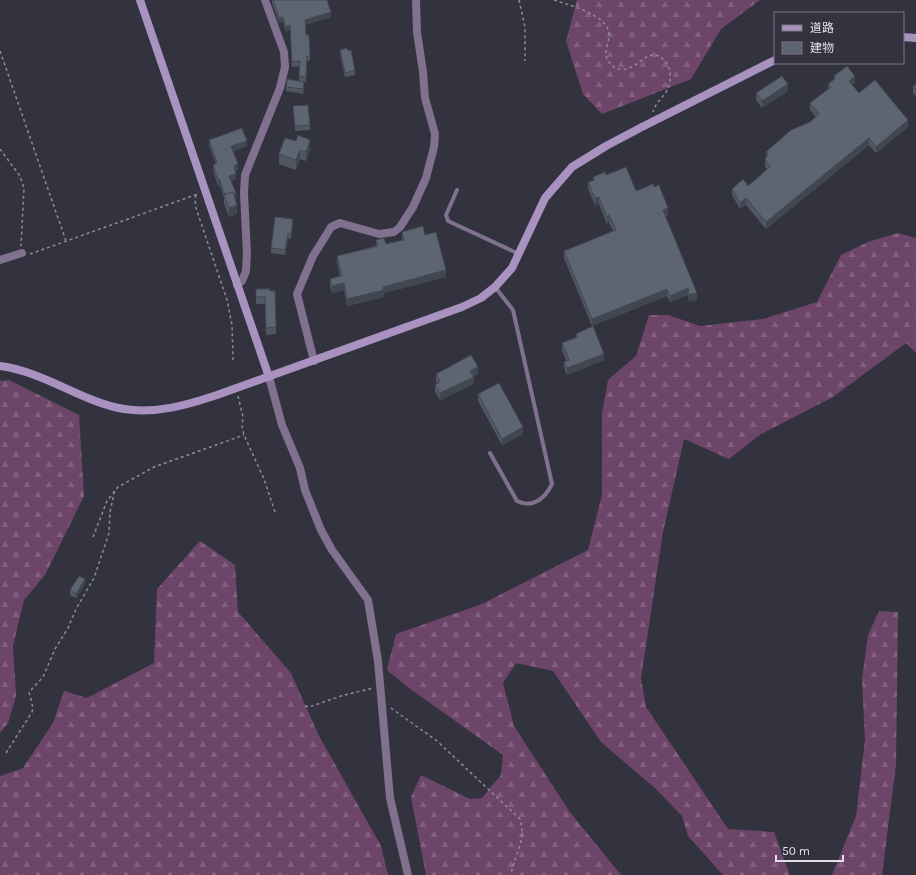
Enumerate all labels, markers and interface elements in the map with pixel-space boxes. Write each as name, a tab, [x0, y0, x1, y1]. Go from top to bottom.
legend	[774, 12, 904, 64]
text: 道路	[810, 21, 834, 35]
text: 建物	[810, 41, 834, 55]
scale bar	[776, 837, 843, 863]
text: 50 m	[782, 844, 810, 858]

